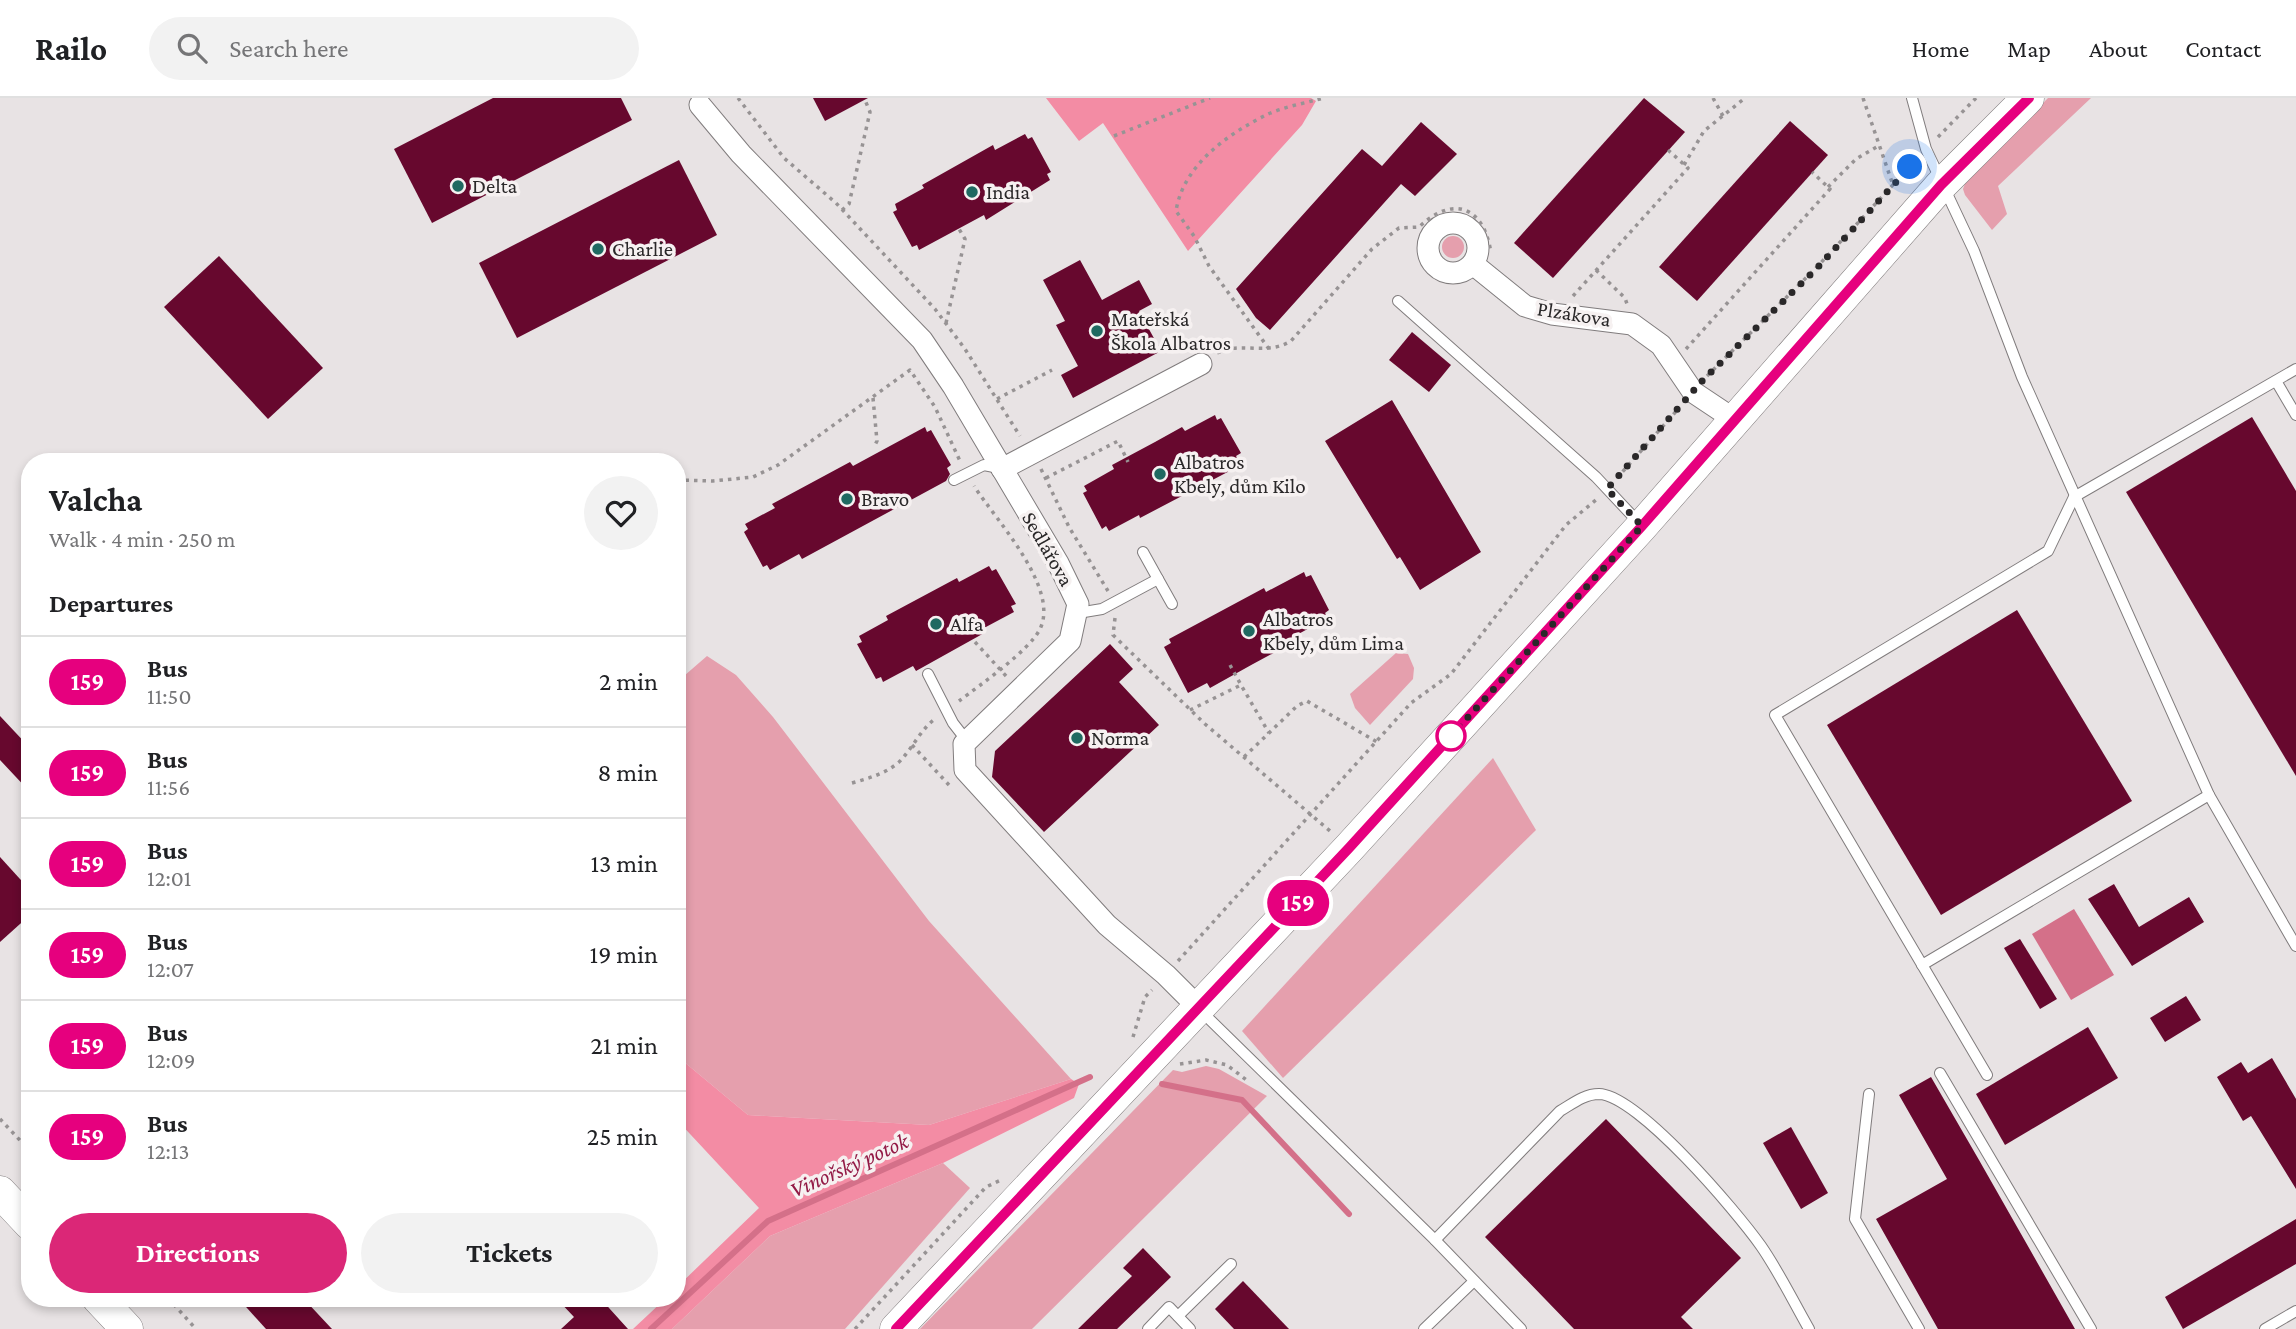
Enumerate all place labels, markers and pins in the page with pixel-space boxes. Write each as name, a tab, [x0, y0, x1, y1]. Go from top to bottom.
place label: Delta	[472, 174, 518, 198]
marker: Delta	[450, 178, 466, 194]
place label: India	[986, 180, 1030, 204]
marker: India	[964, 184, 980, 200]
place label: Charlie	[612, 237, 673, 261]
marker: Charlie	[590, 241, 606, 257]
place label: Mateřská Škola Albatros	[1111, 307, 1231, 355]
marker: Mateřská Škola Albatros	[1089, 323, 1105, 339]
place label: Albatros Kbely, dům Kilo	[1174, 450, 1306, 498]
marker: Albatros Kbely, dům Kilo	[1152, 466, 1168, 482]
place label: Bravo	[861, 487, 909, 511]
marker: Bravo	[839, 491, 855, 507]
place label: Albatros Kbely, dům Lima	[1263, 607, 1404, 655]
place label: Alfa	[950, 612, 984, 636]
marker: Alfa	[928, 616, 944, 632]
marker: Albatros Kbely, dům Lima	[1241, 623, 1257, 639]
unlabelled marker	[1436, 721, 1466, 751]
place label: Norma	[1091, 726, 1149, 750]
marker: Norma	[1069, 730, 1085, 746]

